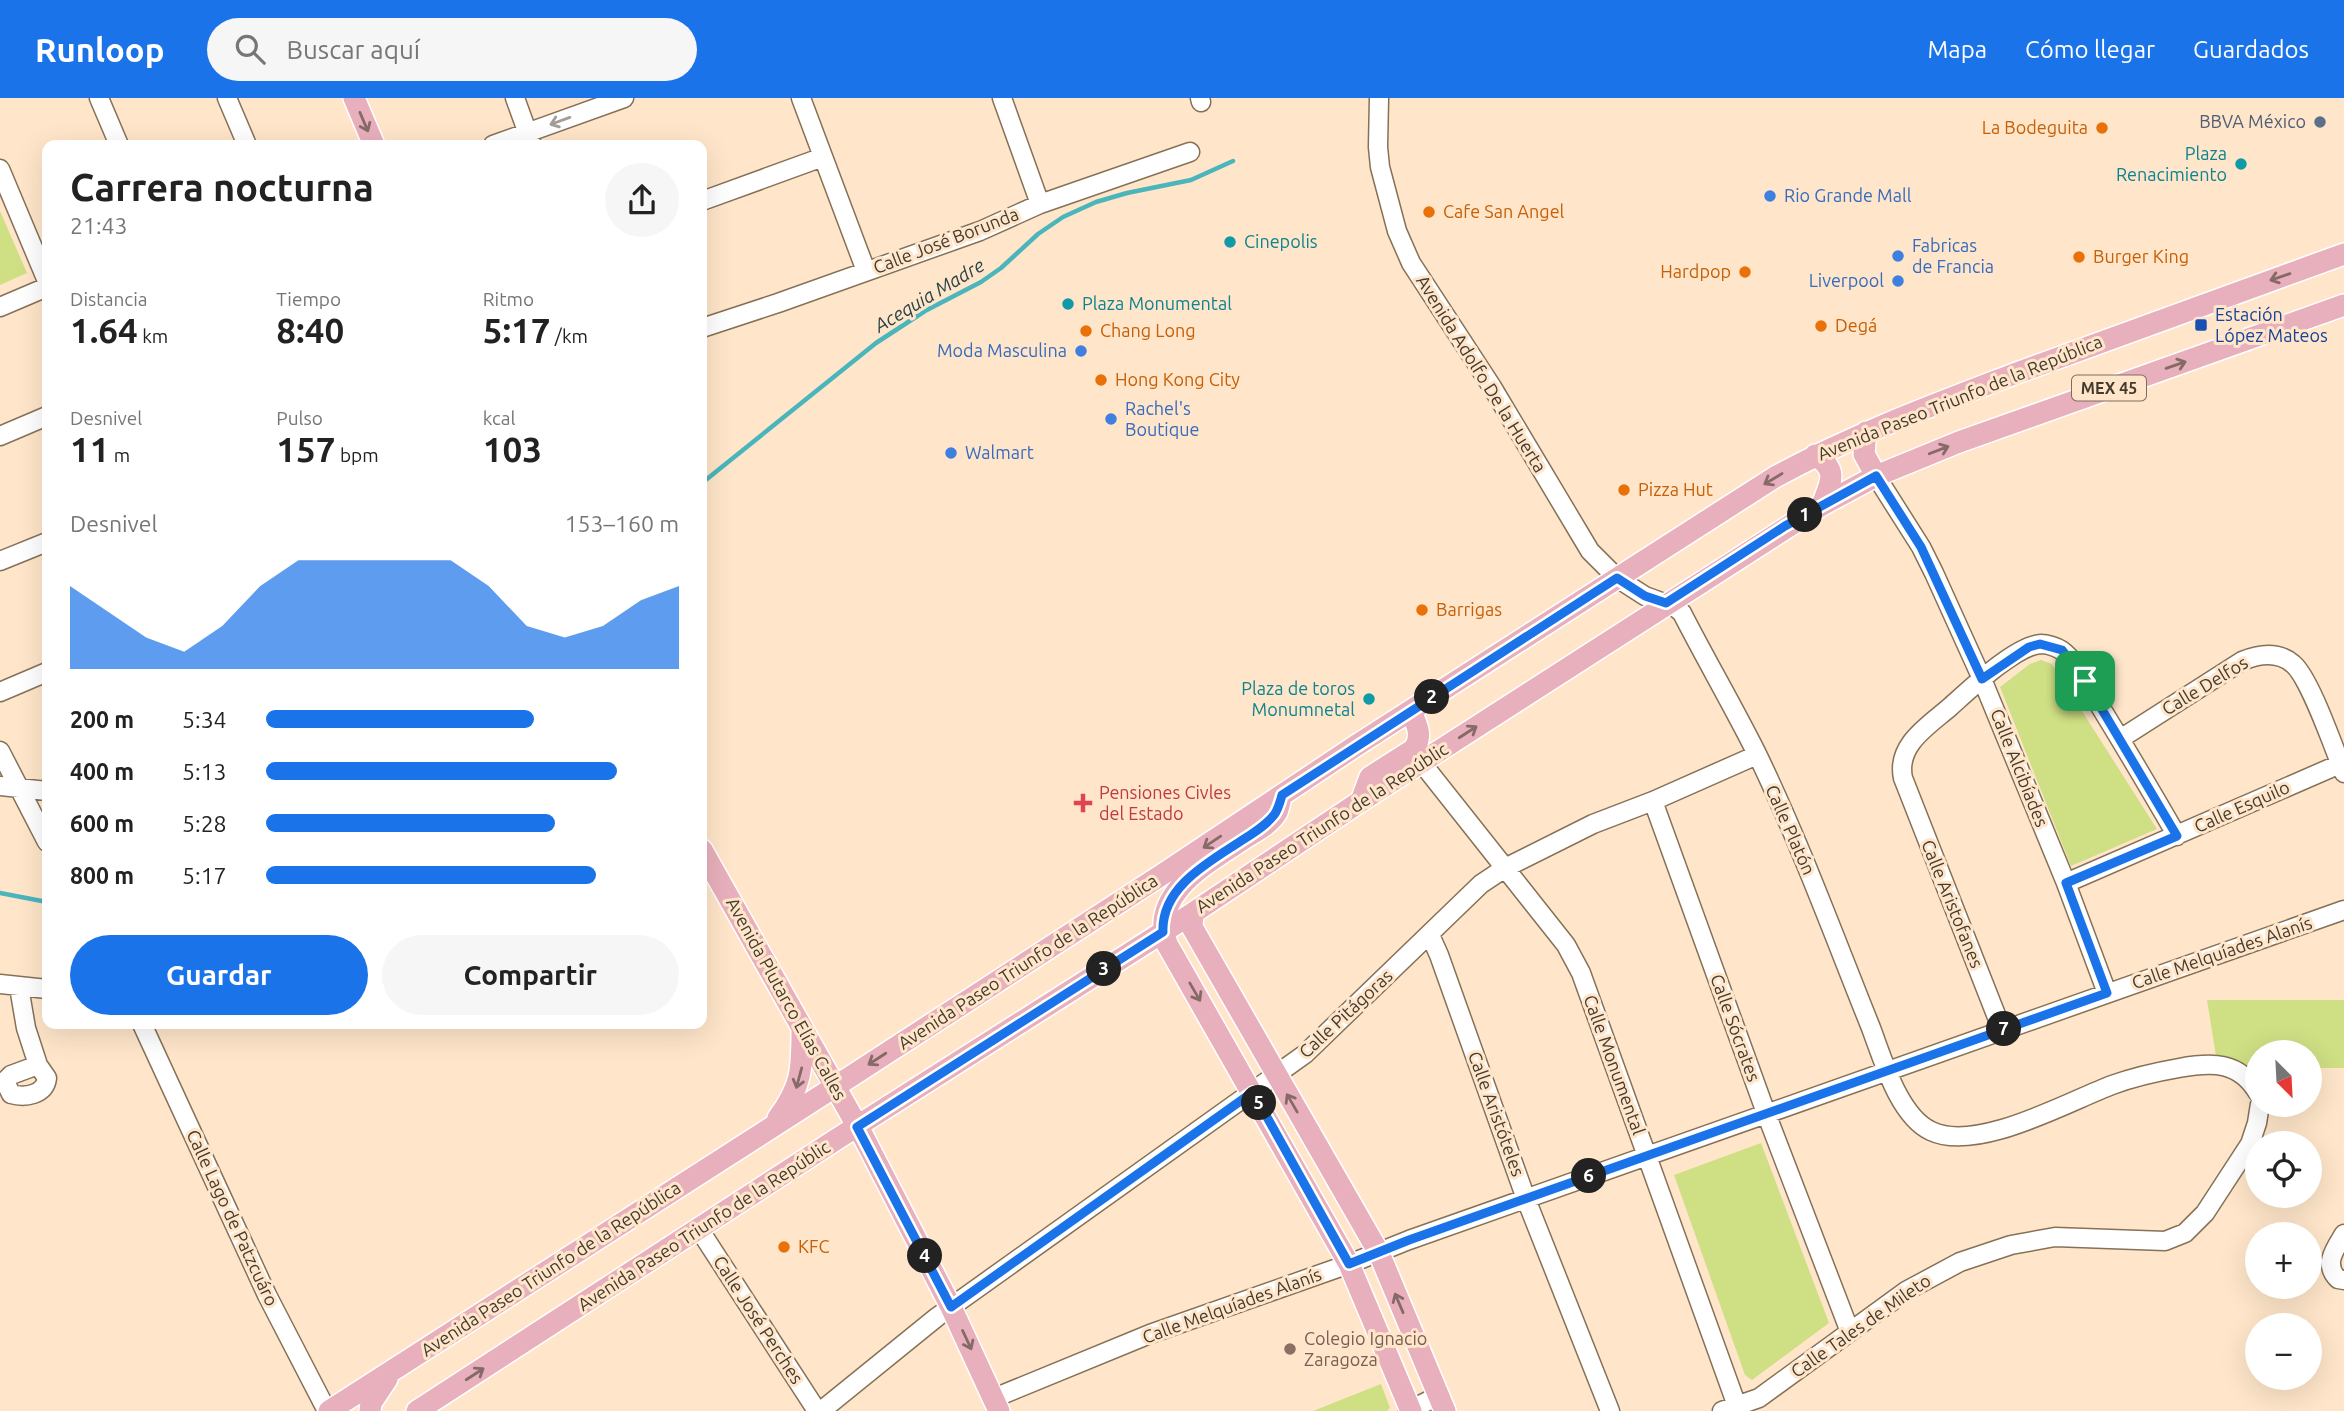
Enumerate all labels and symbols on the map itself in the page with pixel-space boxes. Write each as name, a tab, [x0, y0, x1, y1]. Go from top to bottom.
one-way arrow	[358, 110, 371, 132]
place label: BBVA México	[2199, 111, 2306, 131]
marker: BBVA México	[2312, 114, 2328, 130]
one-way arrow	[550, 116, 572, 128]
place label: La Bodeguita	[1982, 117, 2088, 137]
marker: La Bodeguita	[2094, 120, 2110, 136]
place label: Plaza Renacimiento	[2116, 143, 2227, 184]
marker: Plaza Renacimiento	[2233, 156, 2249, 172]
place label: Rio Grande Mall	[1784, 185, 1912, 205]
marker: Rio Grande Mall	[1762, 188, 1778, 204]
place label: Cafe San Angel	[1443, 201, 1565, 221]
street label: Calle José Borunda	[870, 203, 1021, 277]
marker: Cafe San Angel	[1421, 204, 1437, 220]
place label: Cinepolis	[1244, 231, 1318, 251]
marker: Cinepolis	[1222, 234, 1238, 250]
place label: Fabricas de Francia	[1912, 235, 1994, 276]
place label: Burger King	[2093, 246, 2189, 266]
marker: Fabricas de Francia	[1890, 248, 1906, 264]
marker: Burger King	[2071, 249, 2087, 265]
water label: Acequia Madre	[869, 253, 988, 337]
place label: Hardpop	[1660, 261, 1731, 281]
marker: Hardpop	[1737, 264, 1753, 280]
place label: Liverpool	[1809, 270, 1884, 290]
street label: Avenida Adolfo De la Huerta	[1413, 271, 1551, 476]
one-way arrow	[2269, 272, 2291, 284]
marker: Liverpool	[1890, 273, 1906, 289]
place label: Plaza Monumental	[1082, 293, 1232, 313]
marker: Plaza Monumental	[1060, 296, 1076, 312]
place label: Estación López Mateos	[2215, 304, 2328, 345]
place label: Degá	[1835, 315, 1877, 335]
marker: Estación López Mateos	[2193, 317, 2209, 333]
marker: Degá	[1813, 318, 1829, 334]
place label: Chang Long	[1100, 320, 1196, 340]
marker: Chang Long	[1078, 323, 1094, 339]
street label: Avenida Paseo Triunfo de la República	[1814, 331, 2105, 464]
place label: Moda Masculina	[937, 340, 1067, 360]
marker: Moda Masculina	[1073, 343, 1089, 359]
one-way arrow	[2164, 357, 2186, 370]
place label: Hong Kong City	[1115, 369, 1240, 389]
marker: Hong Kong City	[1093, 372, 1109, 388]
road number: MEX 45	[2072, 376, 2146, 400]
place label: Rachel's Boutique	[1125, 398, 1199, 439]
marker: Rachel's Boutique	[1103, 411, 1119, 427]
place label: Walmart	[965, 442, 1034, 462]
one-way arrow	[1927, 443, 1949, 456]
marker: Walmart	[943, 445, 959, 461]
one-way arrow	[1764, 471, 1783, 486]
place label: Pizza Hut	[1638, 479, 1713, 499]
marker: Pizza Hut	[1616, 482, 1632, 498]
pin: 1	[1787, 498, 1822, 532]
place label: Barrigas	[1436, 599, 1502, 619]
marker: Barrigas	[1414, 602, 1430, 618]
pin	[2055, 651, 2115, 711]
street label: Calle Delfos	[2158, 652, 2251, 719]
place label: Plaza de toros Monumnetal	[1241, 678, 1355, 719]
pin: 2	[1414, 680, 1450, 714]
marker: Plaza de toros Monumnetal	[1361, 691, 1377, 707]
street label: Calle Alcibíades	[1987, 706, 2053, 830]
one-way arrow	[1458, 725, 1477, 739]
street label: Avenida Paseo Triunfo de la Repúblic	[1192, 738, 1451, 916]
street label: Calle Esquilo	[2191, 776, 2292, 836]
street label: Calle Platón	[1762, 781, 1820, 878]
place label: Pensiones Civles del Estado	[1099, 782, 1231, 823]
marker: Pensiones Civles del Estado	[1073, 793, 1093, 813]
one-way arrow	[1203, 834, 1222, 849]
street label: Calle Aristofanes	[1918, 837, 1988, 971]
street label: Avenida Paseo Triunfo de la República	[894, 870, 1161, 1053]
street label: Avenida Plutarco Elías Calles	[723, 894, 851, 1103]
street label: Calle Melquíades Alanís	[2129, 912, 2314, 992]
pin: 3	[1086, 952, 1122, 986]
street label: Calle Pitágoras	[1295, 965, 1396, 1061]
street label: Calle Sócrates	[1707, 971, 1765, 1084]
one-way arrow	[1189, 981, 1202, 1002]
street label: Calle Monumental	[1580, 992, 1650, 1138]
pin: 7	[1986, 1012, 2022, 1046]
north arrow	[2245, 1040, 2322, 1116]
street label: Calle Aristóteles	[1465, 1048, 1529, 1179]
one-way arrow	[868, 1052, 888, 1066]
one-way arrow	[792, 1066, 805, 1088]
pin: 5	[1242, 1086, 1276, 1121]
one-way arrow	[1285, 1093, 1299, 1113]
street label: Calle Lago de Patzcuáro	[183, 1126, 283, 1309]
street label: Avenida Paseo Triunfo de la Repúblic	[574, 1136, 833, 1314]
pin: 6	[1572, 1158, 1606, 1194]
street label: Avenida Paseo Triunfo de la República	[417, 1177, 684, 1360]
place label: KFC	[798, 1236, 829, 1256]
pin: 4	[908, 1238, 942, 1274]
marker: KFC	[776, 1239, 792, 1255]
street label: Calle José Perches	[710, 1252, 808, 1387]
street label: Calle Melquíades Alanís	[1139, 1263, 1324, 1347]
street label: Calle Tales de Mileto	[1787, 1269, 1934, 1381]
one-way arrow	[1392, 1292, 1405, 1314]
place label: Colegio Ignacio Zaragoza	[1304, 1328, 1427, 1369]
one-way arrow	[961, 1329, 974, 1350]
marker: Colegio Ignacio Zaragoza	[1282, 1341, 1298, 1357]
one-way arrow	[464, 1367, 484, 1381]

